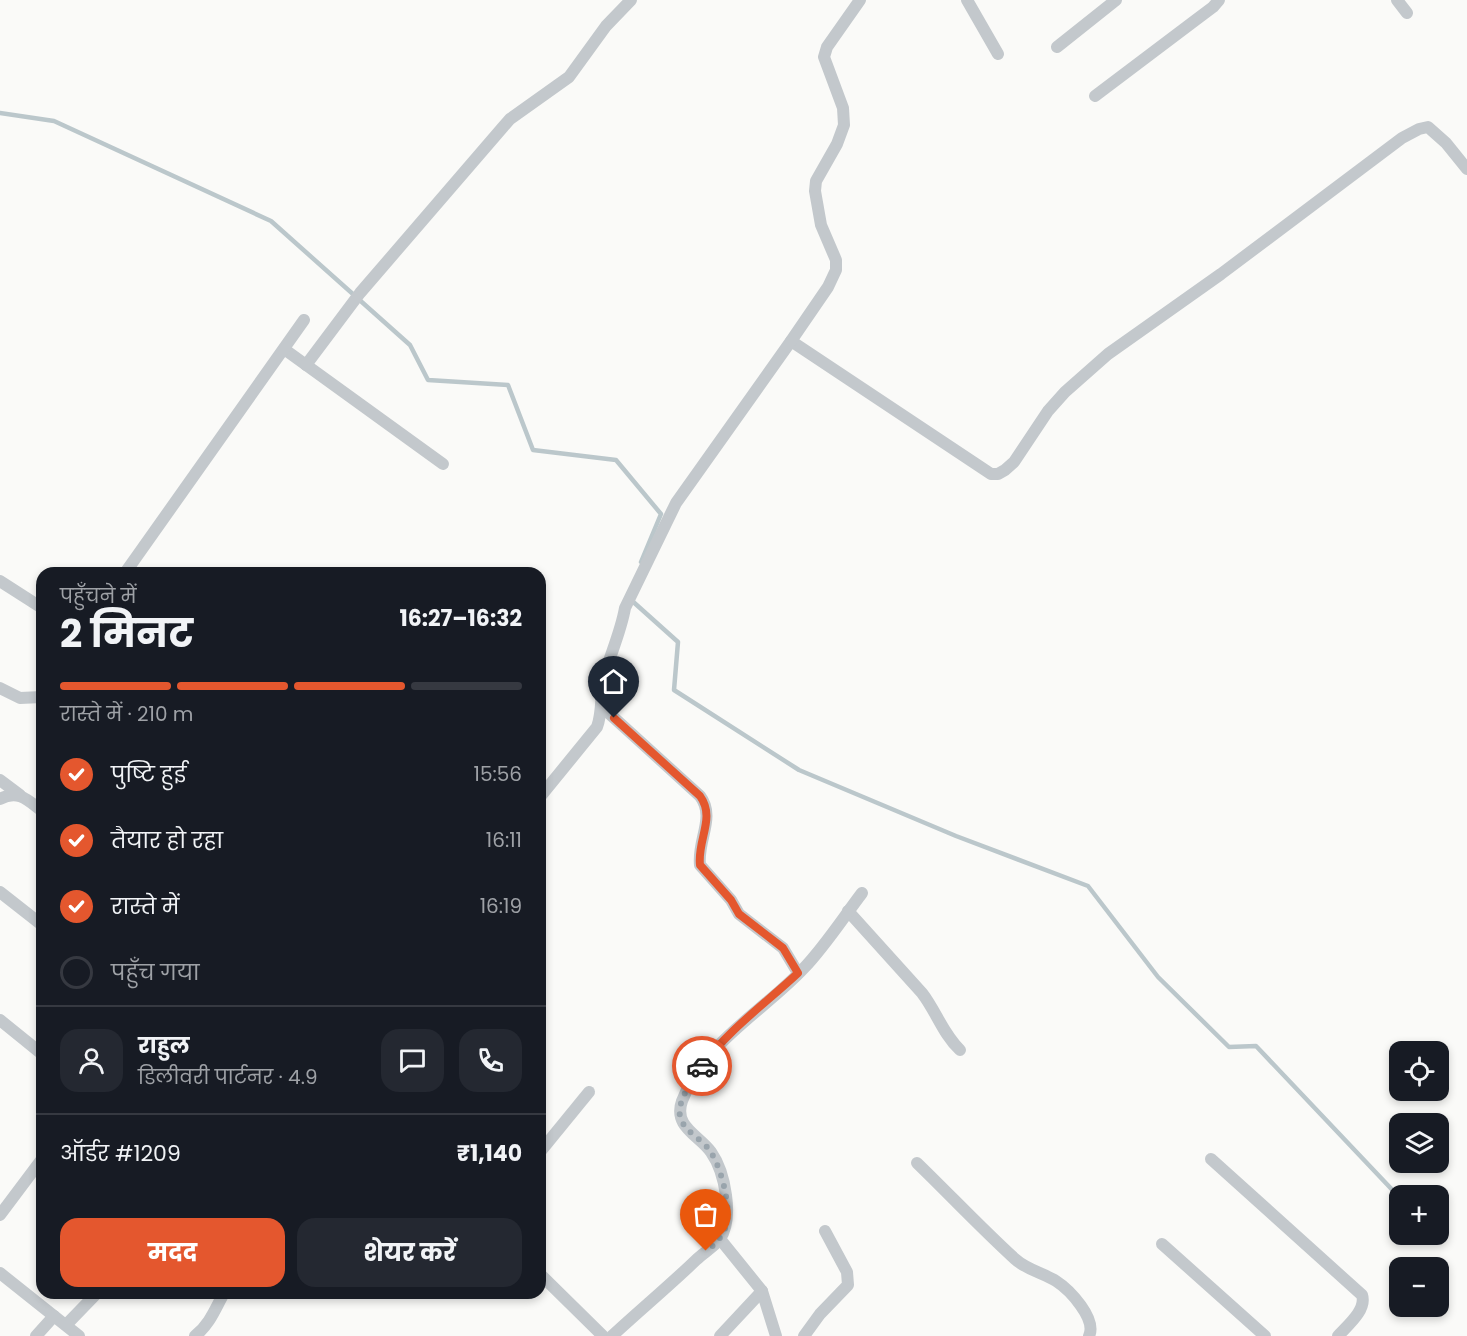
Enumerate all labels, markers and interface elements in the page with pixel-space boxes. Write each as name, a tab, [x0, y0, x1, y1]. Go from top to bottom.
text: पहुँचने में	[60, 582, 136, 610]
text: 16:27–16:32	[399, 603, 522, 634]
text: 2 मिनट	[60, 606, 193, 661]
pin	[588, 656, 639, 718]
icon: home	[597, 665, 630, 698]
text: रास्ते में · 210 m	[60, 700, 193, 728]
icon: check	[60, 758, 93, 791]
text: पुष्टि हुई	[111, 759, 186, 790]
text: 15:56	[474, 760, 522, 788]
icon: check	[60, 824, 93, 857]
text: तैयार हो रहा	[111, 825, 223, 856]
text: 16:11	[486, 826, 522, 854]
icon: check	[60, 890, 93, 923]
text: रास्ते में	[111, 891, 179, 922]
text: 16:19	[480, 892, 522, 920]
text: पहुँच गया	[111, 957, 199, 988]
button: person	[60, 1029, 123, 1092]
button: chat	[381, 1029, 444, 1092]
button: phone	[459, 1029, 522, 1092]
text: राहुल	[138, 1030, 190, 1061]
courier	[672, 1036, 732, 1096]
map controls	[1389, 1041, 1449, 1317]
button: locate	[1389, 1041, 1449, 1101]
icon: car	[686, 1050, 719, 1083]
text: डिलीवरी पार्टनर · 4.9	[138, 1063, 317, 1091]
button: layers	[1389, 1113, 1449, 1173]
text: ऑर्डर #1209	[60, 1138, 181, 1169]
text: ₹1,140	[457, 1138, 522, 1169]
button: +	[1389, 1185, 1449, 1245]
pin	[680, 1189, 731, 1251]
icon: bag	[689, 1198, 722, 1231]
button: मदद	[60, 1218, 285, 1287]
button: शेयर करें	[297, 1218, 522, 1287]
button: −	[1389, 1257, 1449, 1317]

